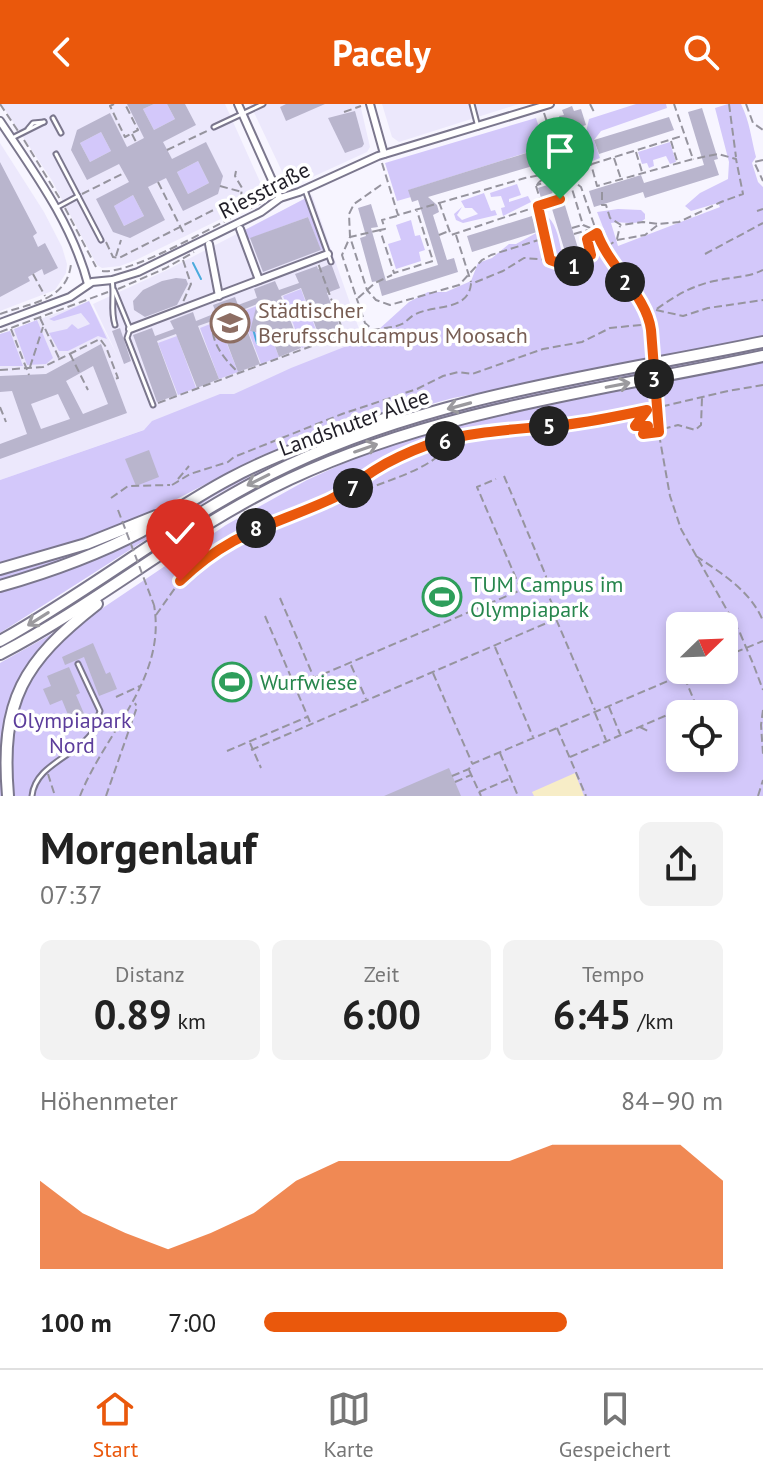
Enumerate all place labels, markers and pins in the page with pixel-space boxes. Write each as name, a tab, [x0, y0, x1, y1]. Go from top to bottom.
pin	[526, 117, 594, 199]
pin: 1	[554, 246, 594, 286]
pin: 2	[605, 262, 645, 302]
place label: Städtischer Berufsschulcampus Moosach	[258, 296, 528, 349]
school or university icon: Städtischer Berufsschulcampus Moosach	[209, 302, 251, 344]
pin: 3	[634, 359, 674, 399]
pin: 5	[529, 406, 569, 446]
pin: 6	[425, 421, 465, 461]
pin: 7	[333, 468, 373, 508]
pin	[146, 499, 214, 581]
pin: 8	[236, 508, 276, 548]
place label: TUM Campus im Olympiapark	[470, 570, 623, 623]
sports icon: TUM Campus im Olympiapark	[421, 576, 463, 618]
sports icon: Wurfwiese	[211, 661, 253, 703]
place label: Wurfwiese	[260, 668, 357, 696]

